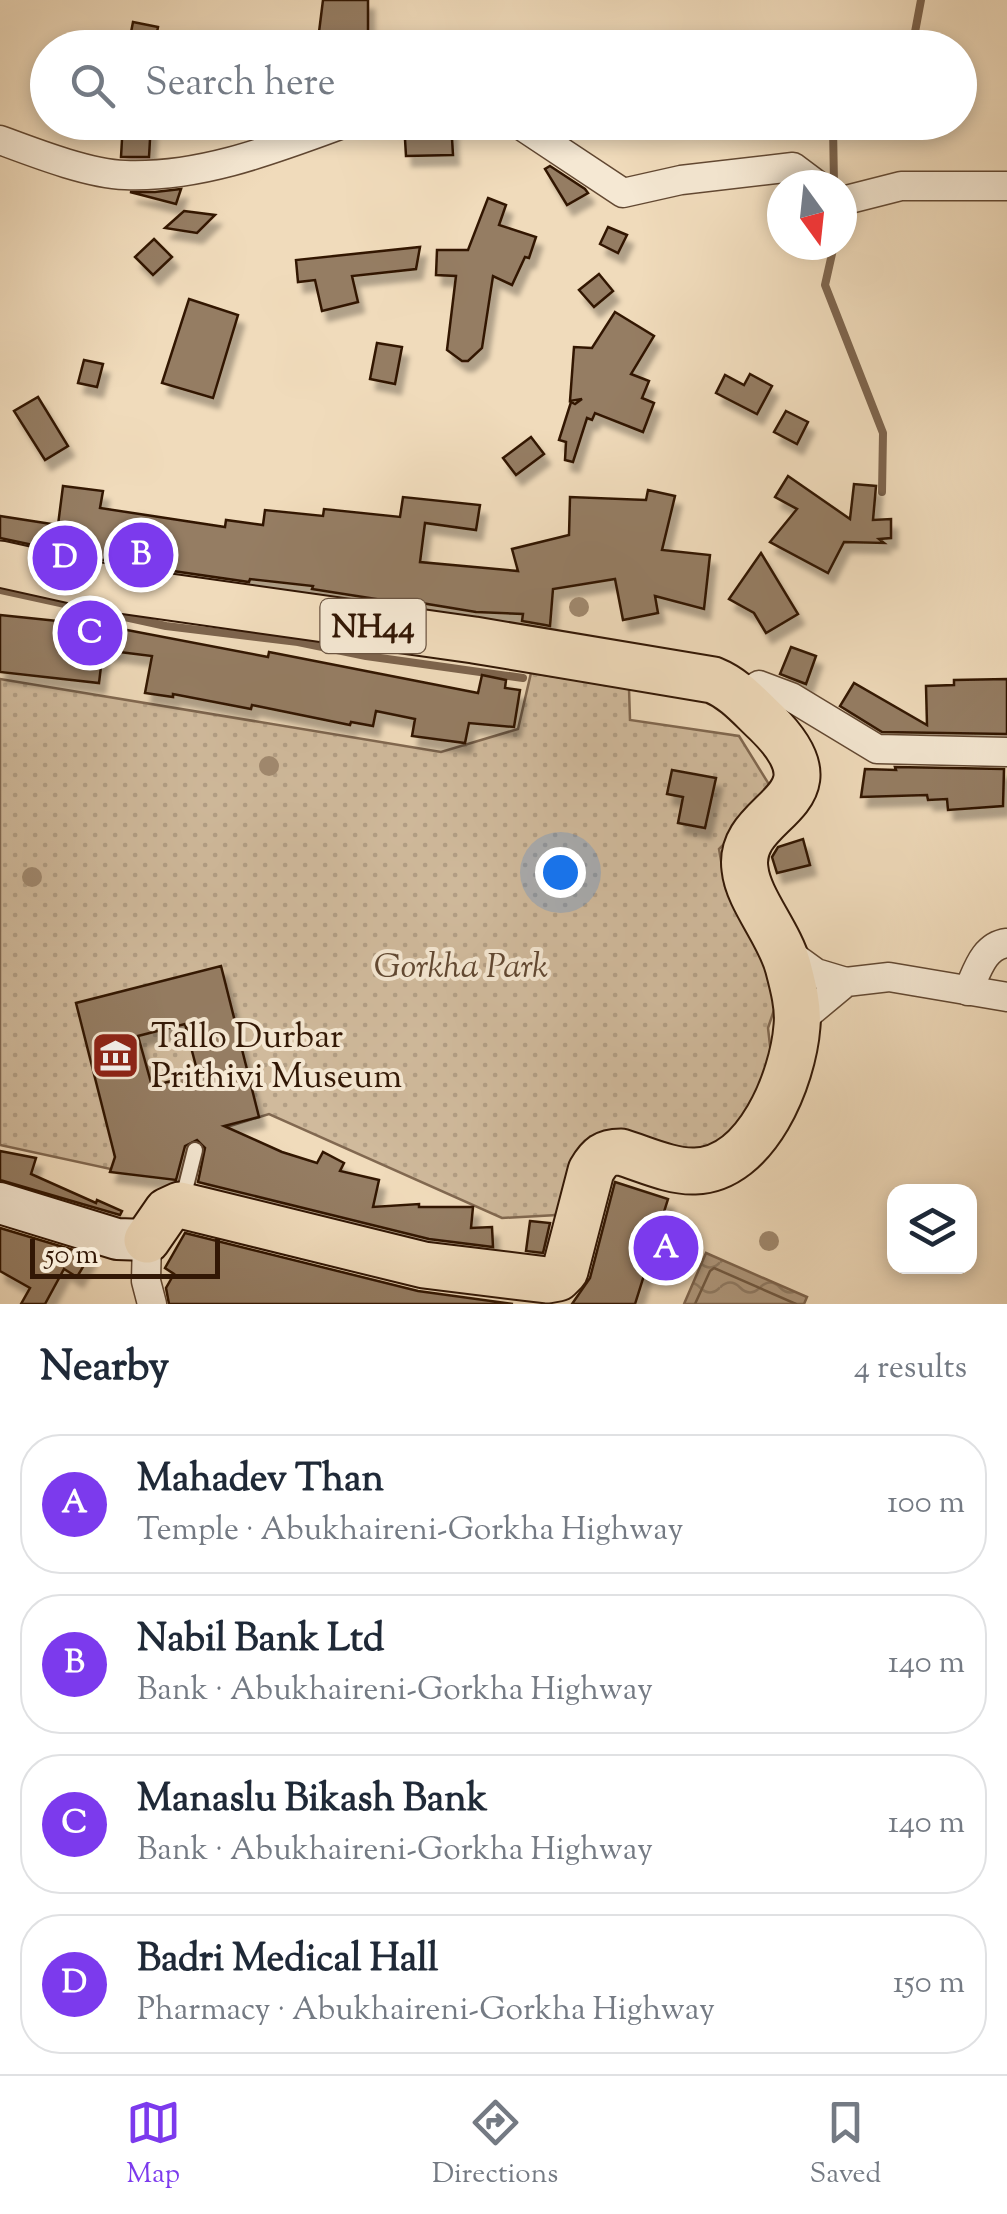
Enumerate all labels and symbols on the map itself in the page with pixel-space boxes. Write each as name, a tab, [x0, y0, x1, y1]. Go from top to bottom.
north arrow	[767, 170, 857, 260]
pin: B	[108, 518, 174, 592]
pin: D	[32, 520, 98, 596]
pin: C	[58, 596, 122, 670]
road number: NH44	[320, 599, 426, 653]
your location	[535, 847, 586, 898]
park label: Gorkha Park	[374, 943, 548, 994]
place label: Tallo Durbar Prithivi Museum	[151, 1013, 402, 1104]
museum icon: Tallo Durbar Prithivi Museum	[90, 1029, 142, 1081]
pin: A	[634, 1210, 698, 1286]
scale bar	[30, 1234, 220, 1278]

